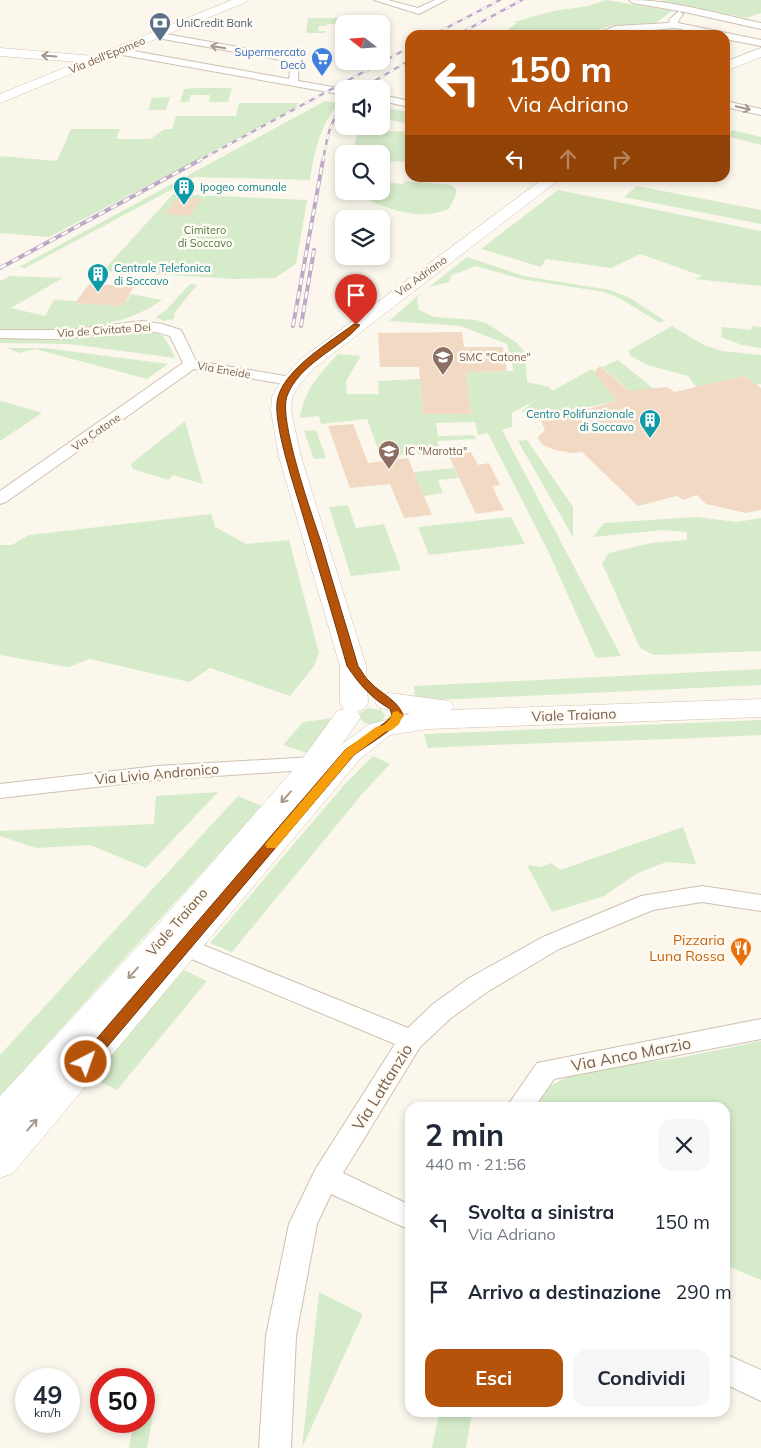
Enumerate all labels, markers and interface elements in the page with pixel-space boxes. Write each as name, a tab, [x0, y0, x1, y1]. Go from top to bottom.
bank icon: UniCredit Bank	[148, 11, 172, 42]
north arrow	[335, 15, 390, 70]
map controls	[335, 15, 390, 265]
place label: UniCredit Bank	[176, 16, 253, 30]
street label: Via dell'Epomeo	[67, 33, 147, 77]
one-way arrow	[210, 41, 226, 51]
place label: Supermercato Decò	[235, 45, 306, 72]
supermarket icon: Supermercato Decò	[310, 46, 334, 77]
text: 150 m	[508, 47, 612, 91]
icon: left	[425, 50, 490, 115]
one-way arrow	[41, 51, 57, 60]
button: sound	[335, 80, 390, 135]
text: Via Adriano	[508, 90, 629, 118]
one-way arrow	[735, 104, 751, 114]
button: search	[335, 145, 390, 200]
icon: left	[501, 145, 529, 173]
icon: ahead	[554, 145, 582, 173]
icon: right	[607, 145, 635, 173]
building icon: Ipogeo comunale	[172, 175, 196, 206]
place label: Ipogeo comunale	[200, 180, 287, 194]
button: layers	[335, 210, 390, 265]
park label: Cimitero di Soccavo	[178, 223, 232, 250]
street label: Via Adriano	[392, 253, 450, 299]
place label: Centrale Telefonica di Soccavo	[114, 261, 211, 288]
building icon: Centrale Telefonica di Soccavo	[86, 262, 110, 293]
pin	[335, 274, 377, 325]
icon: arrive	[342, 281, 370, 309]
street label: Via de Civitate Dei	[57, 320, 151, 340]
school or university icon: SMC "Catone"	[431, 345, 455, 376]
place label: SMC "Catone"	[459, 350, 531, 364]
street label: Via Eneide	[196, 358, 252, 382]
place label: Centro Polifunzionale di Soccavo	[526, 407, 634, 434]
building icon: Centro Polifunzionale di Soccavo	[638, 408, 662, 439]
street label: Via Catone	[69, 410, 123, 454]
school or university icon: IC "Marotta"	[377, 439, 401, 470]
place label: IC "Marotta"	[405, 444, 467, 458]
street label: Viale Traiano	[531, 705, 617, 725]
street label: Via Livio Andronico	[94, 760, 220, 788]
one-way arrow	[280, 791, 291, 804]
street label: Viale Traiano	[142, 884, 212, 960]
place label: Pizzaria Luna Rossa	[649, 931, 725, 965]
restaurant icon: Pizzaria Luna Rossa	[729, 936, 753, 967]
one-way arrow	[127, 966, 139, 979]
street label: Via Anco Marzio	[570, 1033, 692, 1075]
position arrow	[59, 1035, 111, 1087]
street label: Via Lattanzio	[347, 1040, 417, 1134]
text: 2 min	[425, 1116, 504, 1154]
one-way arrow	[26, 1119, 37, 1132]
button: close	[658, 1119, 710, 1171]
text: 440 m · 21:56	[425, 1154, 526, 1174]
text: Svolta a sinistra	[468, 1200, 614, 1224]
icon: left	[425, 1208, 453, 1236]
text: 150 m	[654, 1210, 710, 1234]
text: Via Adriano	[468, 1224, 556, 1244]
icon: arrive	[425, 1278, 453, 1306]
text: Arrivo a destinazione	[468, 1280, 661, 1304]
text: 290 m	[676, 1280, 732, 1304]
button: Esci	[425, 1349, 563, 1407]
button: Condividi	[573, 1349, 710, 1407]
speed limit sign: 50	[90, 1368, 155, 1433]
text: 49	[32, 1379, 63, 1410]
text: km/h	[34, 1405, 61, 1420]

